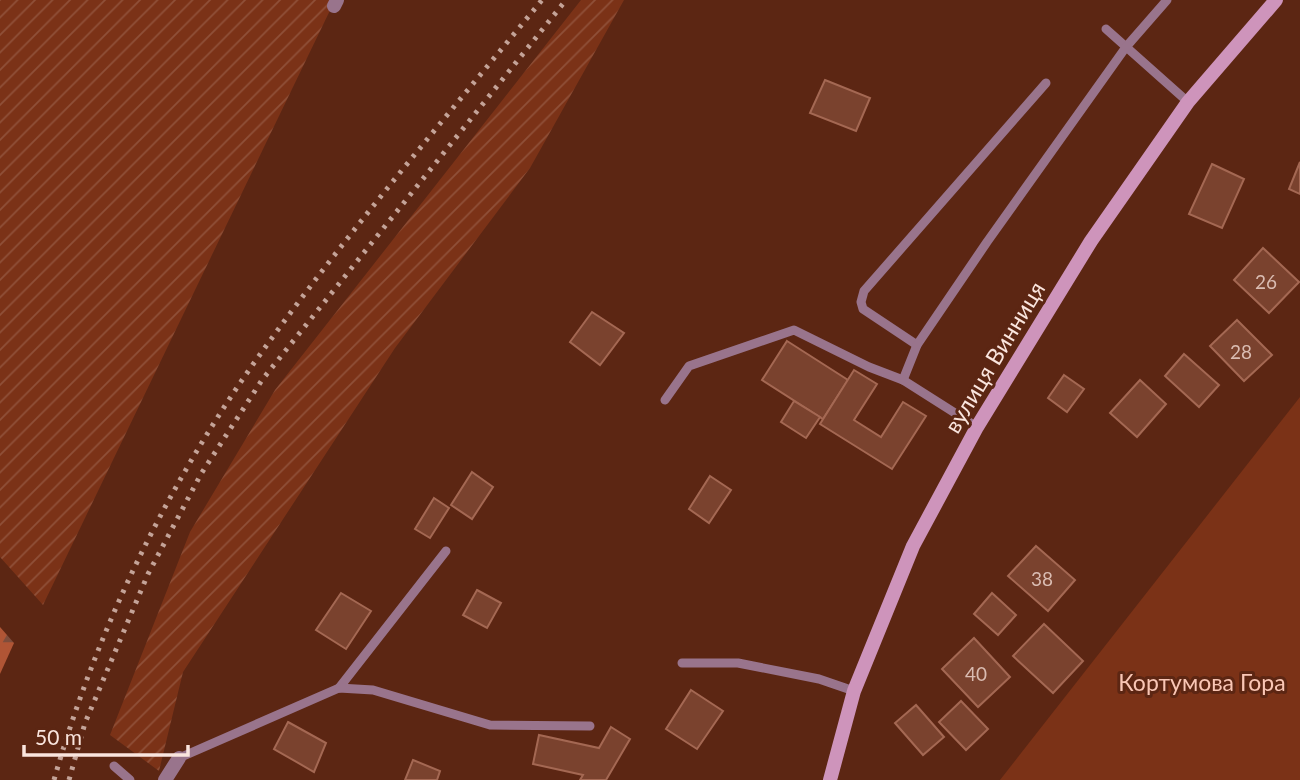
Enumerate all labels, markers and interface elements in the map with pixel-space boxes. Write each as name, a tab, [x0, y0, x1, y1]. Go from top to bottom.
house number: 26	[1255, 270, 1277, 293]
street label: вулиця Винниця	[938, 276, 1050, 438]
house number: 28	[1230, 340, 1252, 363]
house number: 38	[1031, 567, 1053, 590]
house number: 40	[965, 662, 987, 685]
park label: Кортумова Гора	[1118, 668, 1286, 696]
scale bar	[24, 714, 189, 758]
text: 50 m	[35, 724, 82, 749]

